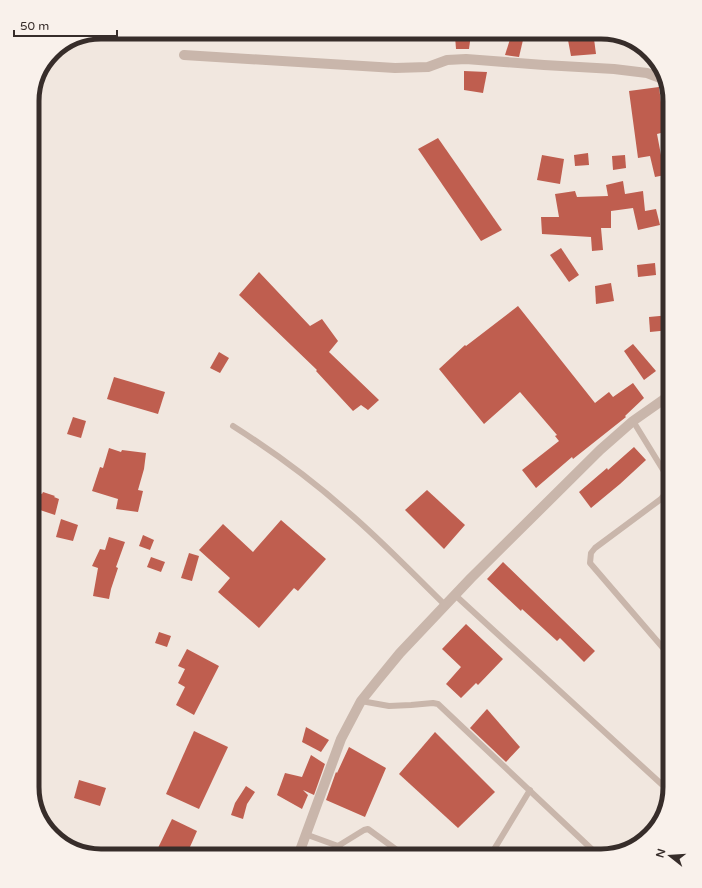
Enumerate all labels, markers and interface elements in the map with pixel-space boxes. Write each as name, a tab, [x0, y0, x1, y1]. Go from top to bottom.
scale bar	[14, 12, 117, 38]
text: 50 m	[20, 19, 49, 33]
north arrow	[650, 836, 690, 876]
text: N	[653, 847, 668, 859]

